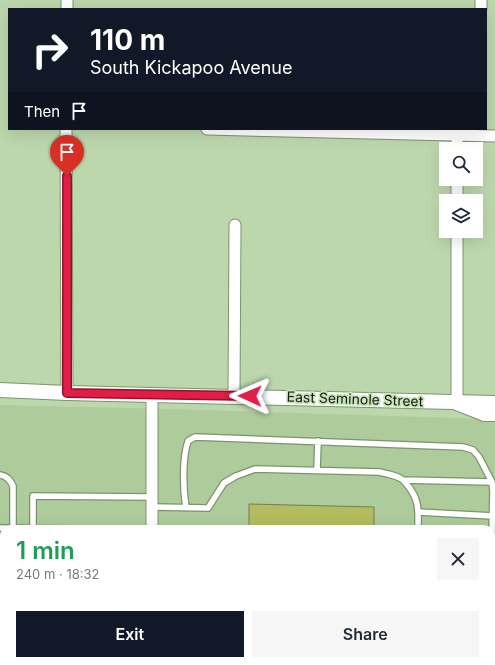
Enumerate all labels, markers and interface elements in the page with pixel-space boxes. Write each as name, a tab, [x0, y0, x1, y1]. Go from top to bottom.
text: 110 m	[90, 23, 165, 57]
icon: right	[24, 24, 76, 76]
text: South Kickapoo Avenue	[90, 57, 292, 78]
icon: arrive	[68, 100, 90, 122]
text: Then	[24, 102, 60, 121]
pin	[50, 135, 84, 176]
icon: arrive	[56, 141, 78, 163]
map controls	[439, 142, 483, 238]
button: search	[439, 142, 483, 186]
button: layers	[439, 194, 483, 238]
position arrow	[229, 375, 271, 417]
street label: East Seminole Street	[286, 388, 424, 409]
text: 1 min	[16, 536, 75, 565]
button: close	[437, 538, 479, 580]
text: 240 m · 18:32	[16, 566, 99, 582]
button: Exit	[16, 611, 244, 657]
button: Share	[252, 611, 479, 657]

